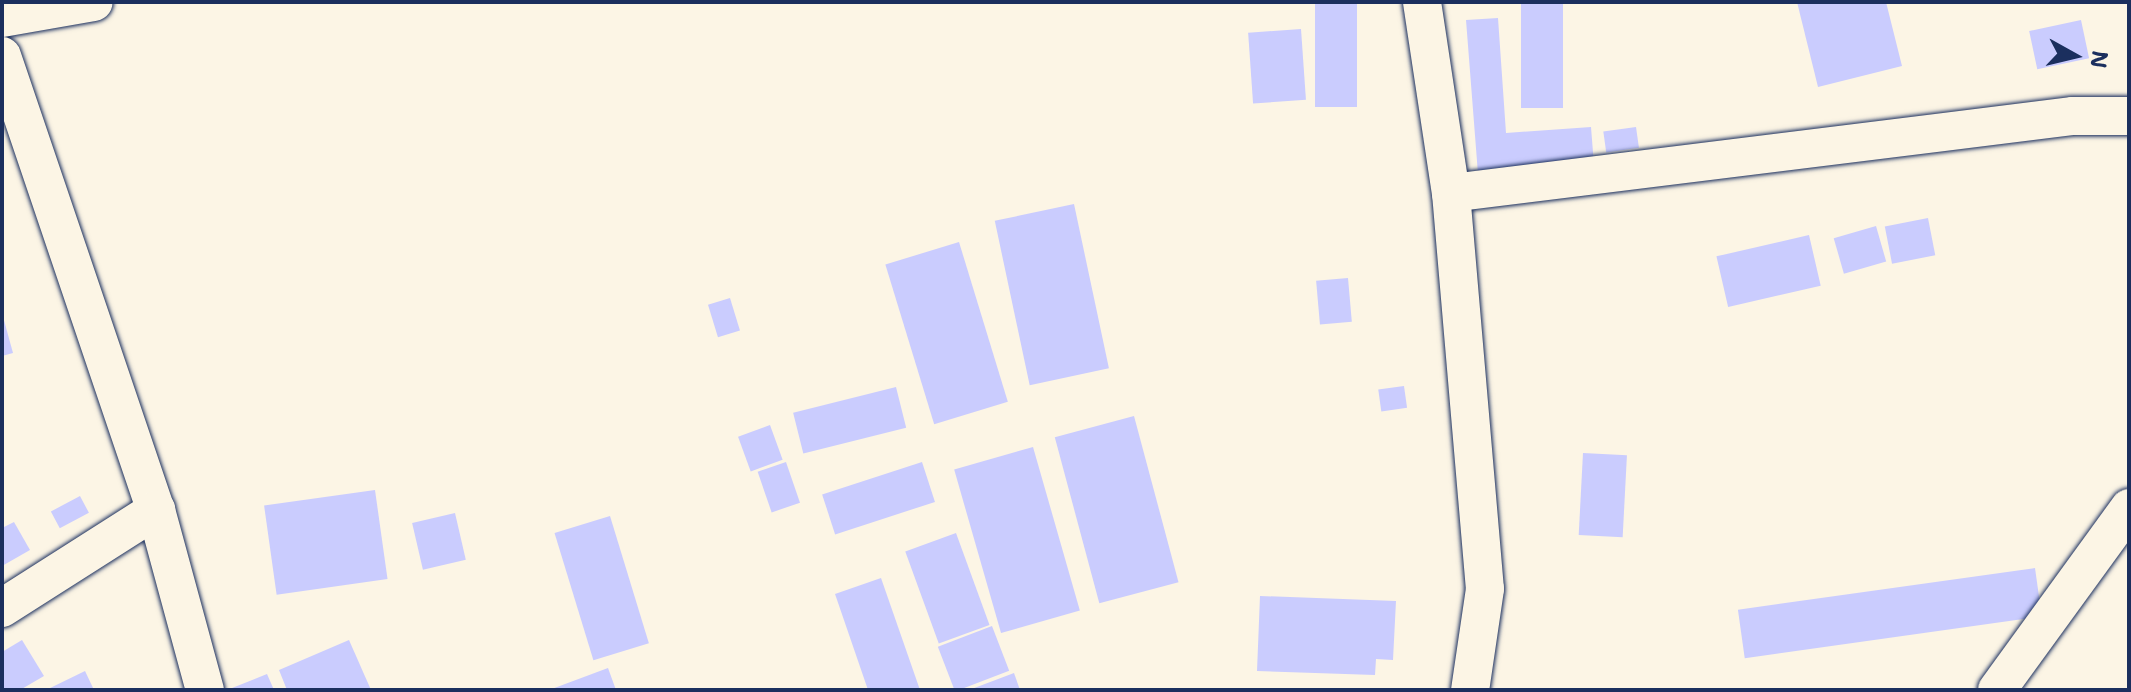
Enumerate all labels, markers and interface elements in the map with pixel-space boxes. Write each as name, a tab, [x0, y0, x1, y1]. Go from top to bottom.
north arrow	[2035, 16, 2115, 96]
text: N	[2084, 49, 2115, 70]

